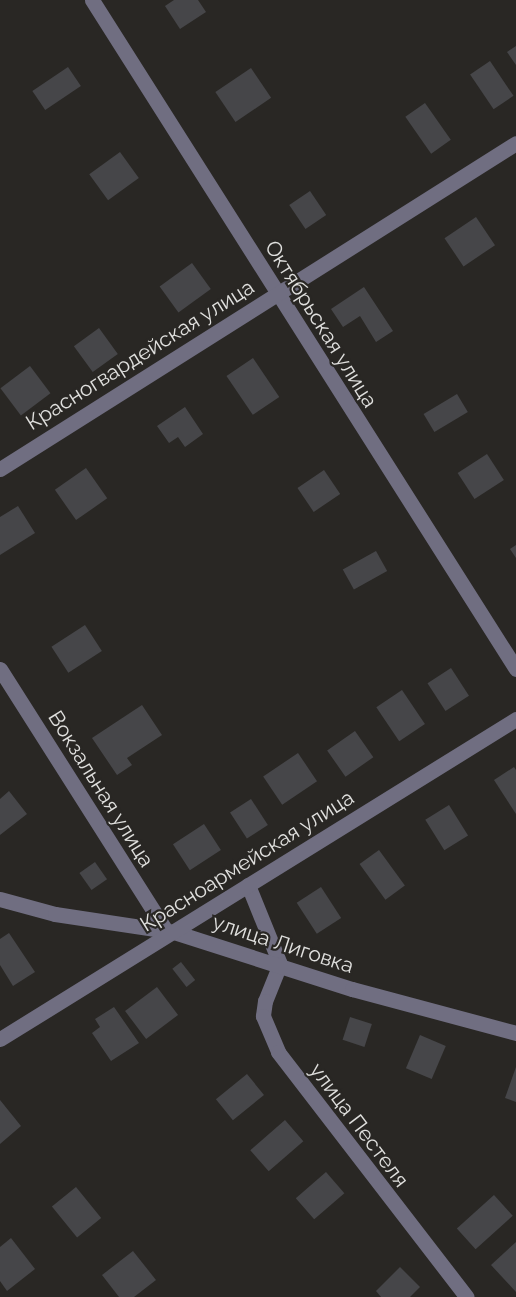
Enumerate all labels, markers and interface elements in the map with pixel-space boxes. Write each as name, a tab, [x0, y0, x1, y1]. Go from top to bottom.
street label: Октябрьская улица	[259, 236, 383, 412]
street label: Красногвардейская улица	[21, 274, 259, 436]
street label: Вокзальная улица	[43, 706, 159, 872]
street label: Красноармейская улица	[135, 785, 359, 937]
street label: улица Лиговка	[209, 909, 357, 979]
street label: улица Пестеля	[304, 1058, 414, 1192]

